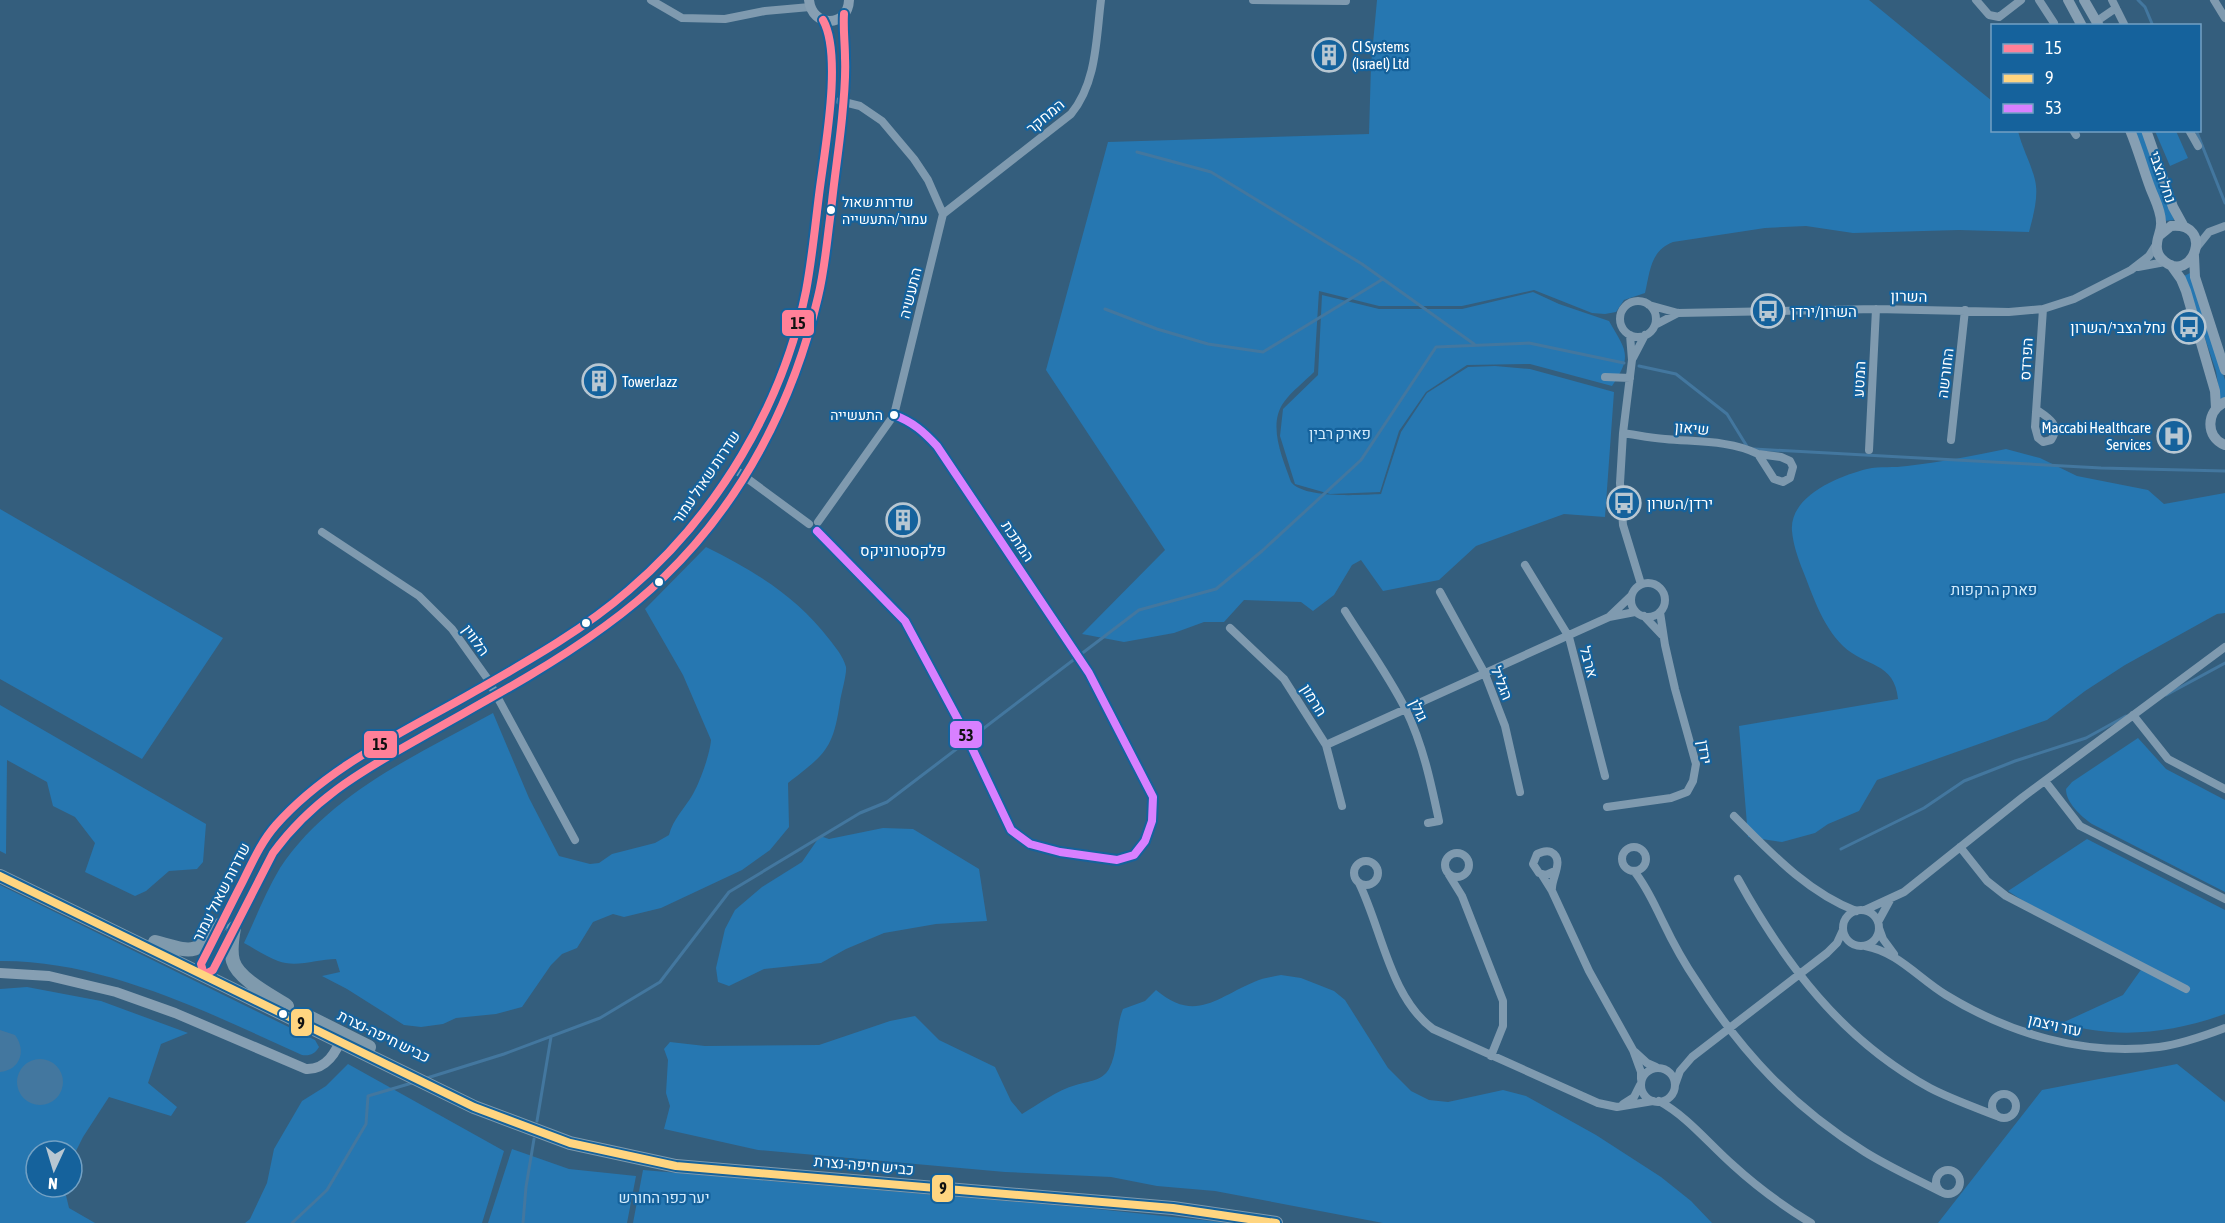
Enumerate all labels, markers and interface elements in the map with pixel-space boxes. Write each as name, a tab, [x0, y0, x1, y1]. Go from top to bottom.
legend	[1991, 24, 2201, 132]
building icon: CI Systems (Israel) Ltd	[1311, 37, 1347, 73]
text: 15	[2045, 37, 2062, 58]
place label: CI Systems (Israel) Ltd	[1352, 38, 1409, 72]
text: 9	[2045, 67, 2053, 88]
street label: המחקר	[1023, 95, 1067, 137]
text: 53	[2045, 97, 2062, 118]
street label: נחל הצבי	[2146, 149, 2180, 205]
place label: שדרות שאול עמור/התעשייה	[842, 194, 928, 227]
marker: שדרות שאול עמור/התעשייה	[825, 204, 837, 216]
street label: התעשיה	[895, 266, 925, 320]
street label: השרון	[1890, 287, 1928, 305]
bus stop icon: השרון/ירדן	[1750, 293, 1786, 329]
place label: השרון/ירדן	[1791, 303, 1857, 320]
line badge: 15	[781, 309, 815, 337]
bus stop icon: נחל הצבי/השרון	[2171, 309, 2207, 345]
text: 15	[790, 314, 806, 332]
place label: נחל הצבי/השרון	[2070, 319, 2166, 336]
street label: הפרדס	[2016, 337, 2036, 381]
street label: החורשה	[1933, 347, 1957, 399]
street label: המטע	[1850, 360, 1868, 398]
building icon: TowerJazz	[581, 363, 617, 399]
place label: TowerJazz	[622, 373, 678, 390]
place label: התעשייה	[830, 407, 883, 423]
marker: התעשייה	[888, 409, 900, 421]
street label: שיאון	[1674, 418, 1710, 438]
hospital icon: Maccabi Healthcare Services	[2156, 418, 2192, 454]
place label: Maccabi Healthcare Services	[2041, 419, 2151, 453]
park label: פארק רבין	[1309, 425, 1371, 442]
street label: שדרות שאול עמור	[669, 427, 743, 527]
bus stop icon: ירדן/השרון	[1606, 485, 1642, 521]
place label: ירדן/השרון	[1647, 495, 1713, 512]
building icon: פלקסטרוניקס	[885, 502, 921, 538]
street label: המתכת	[998, 518, 1038, 564]
place label: פלקסטרוניקס	[860, 542, 946, 559]
unlabelled marker	[653, 576, 665, 588]
park label: פארק הרקפות	[1951, 581, 2037, 598]
unlabelled marker	[580, 617, 592, 629]
street label: הלווין	[459, 621, 493, 659]
street label: ארבל	[1577, 644, 1601, 680]
street label: הגליל	[1488, 664, 1516, 702]
street label: חרמון	[1298, 681, 1330, 719]
street label: גולן	[1407, 696, 1431, 724]
line badge: 53	[949, 720, 983, 749]
text: 53	[958, 726, 974, 744]
line badge: 15	[363, 730, 398, 759]
text: 15	[372, 735, 388, 753]
street label: ירדן	[1695, 739, 1715, 765]
street label: שדרות שאול עמור	[189, 840, 253, 944]
street label: כביש חיפה-נצרת	[335, 1006, 433, 1066]
unlabelled marker	[277, 1008, 289, 1020]
line badge: 9	[290, 1008, 313, 1037]
street label: עזר ויצמן	[2027, 1011, 2083, 1039]
text: 9	[297, 1014, 305, 1032]
north arrow	[24, 1139, 84, 1199]
street label: כביש חיפה-נצרת	[813, 1152, 915, 1178]
line badge: 9	[931, 1174, 954, 1203]
text: N	[48, 1175, 58, 1193]
text: 9	[939, 1179, 947, 1197]
park label: יער כפר החורש	[618, 1189, 710, 1206]

